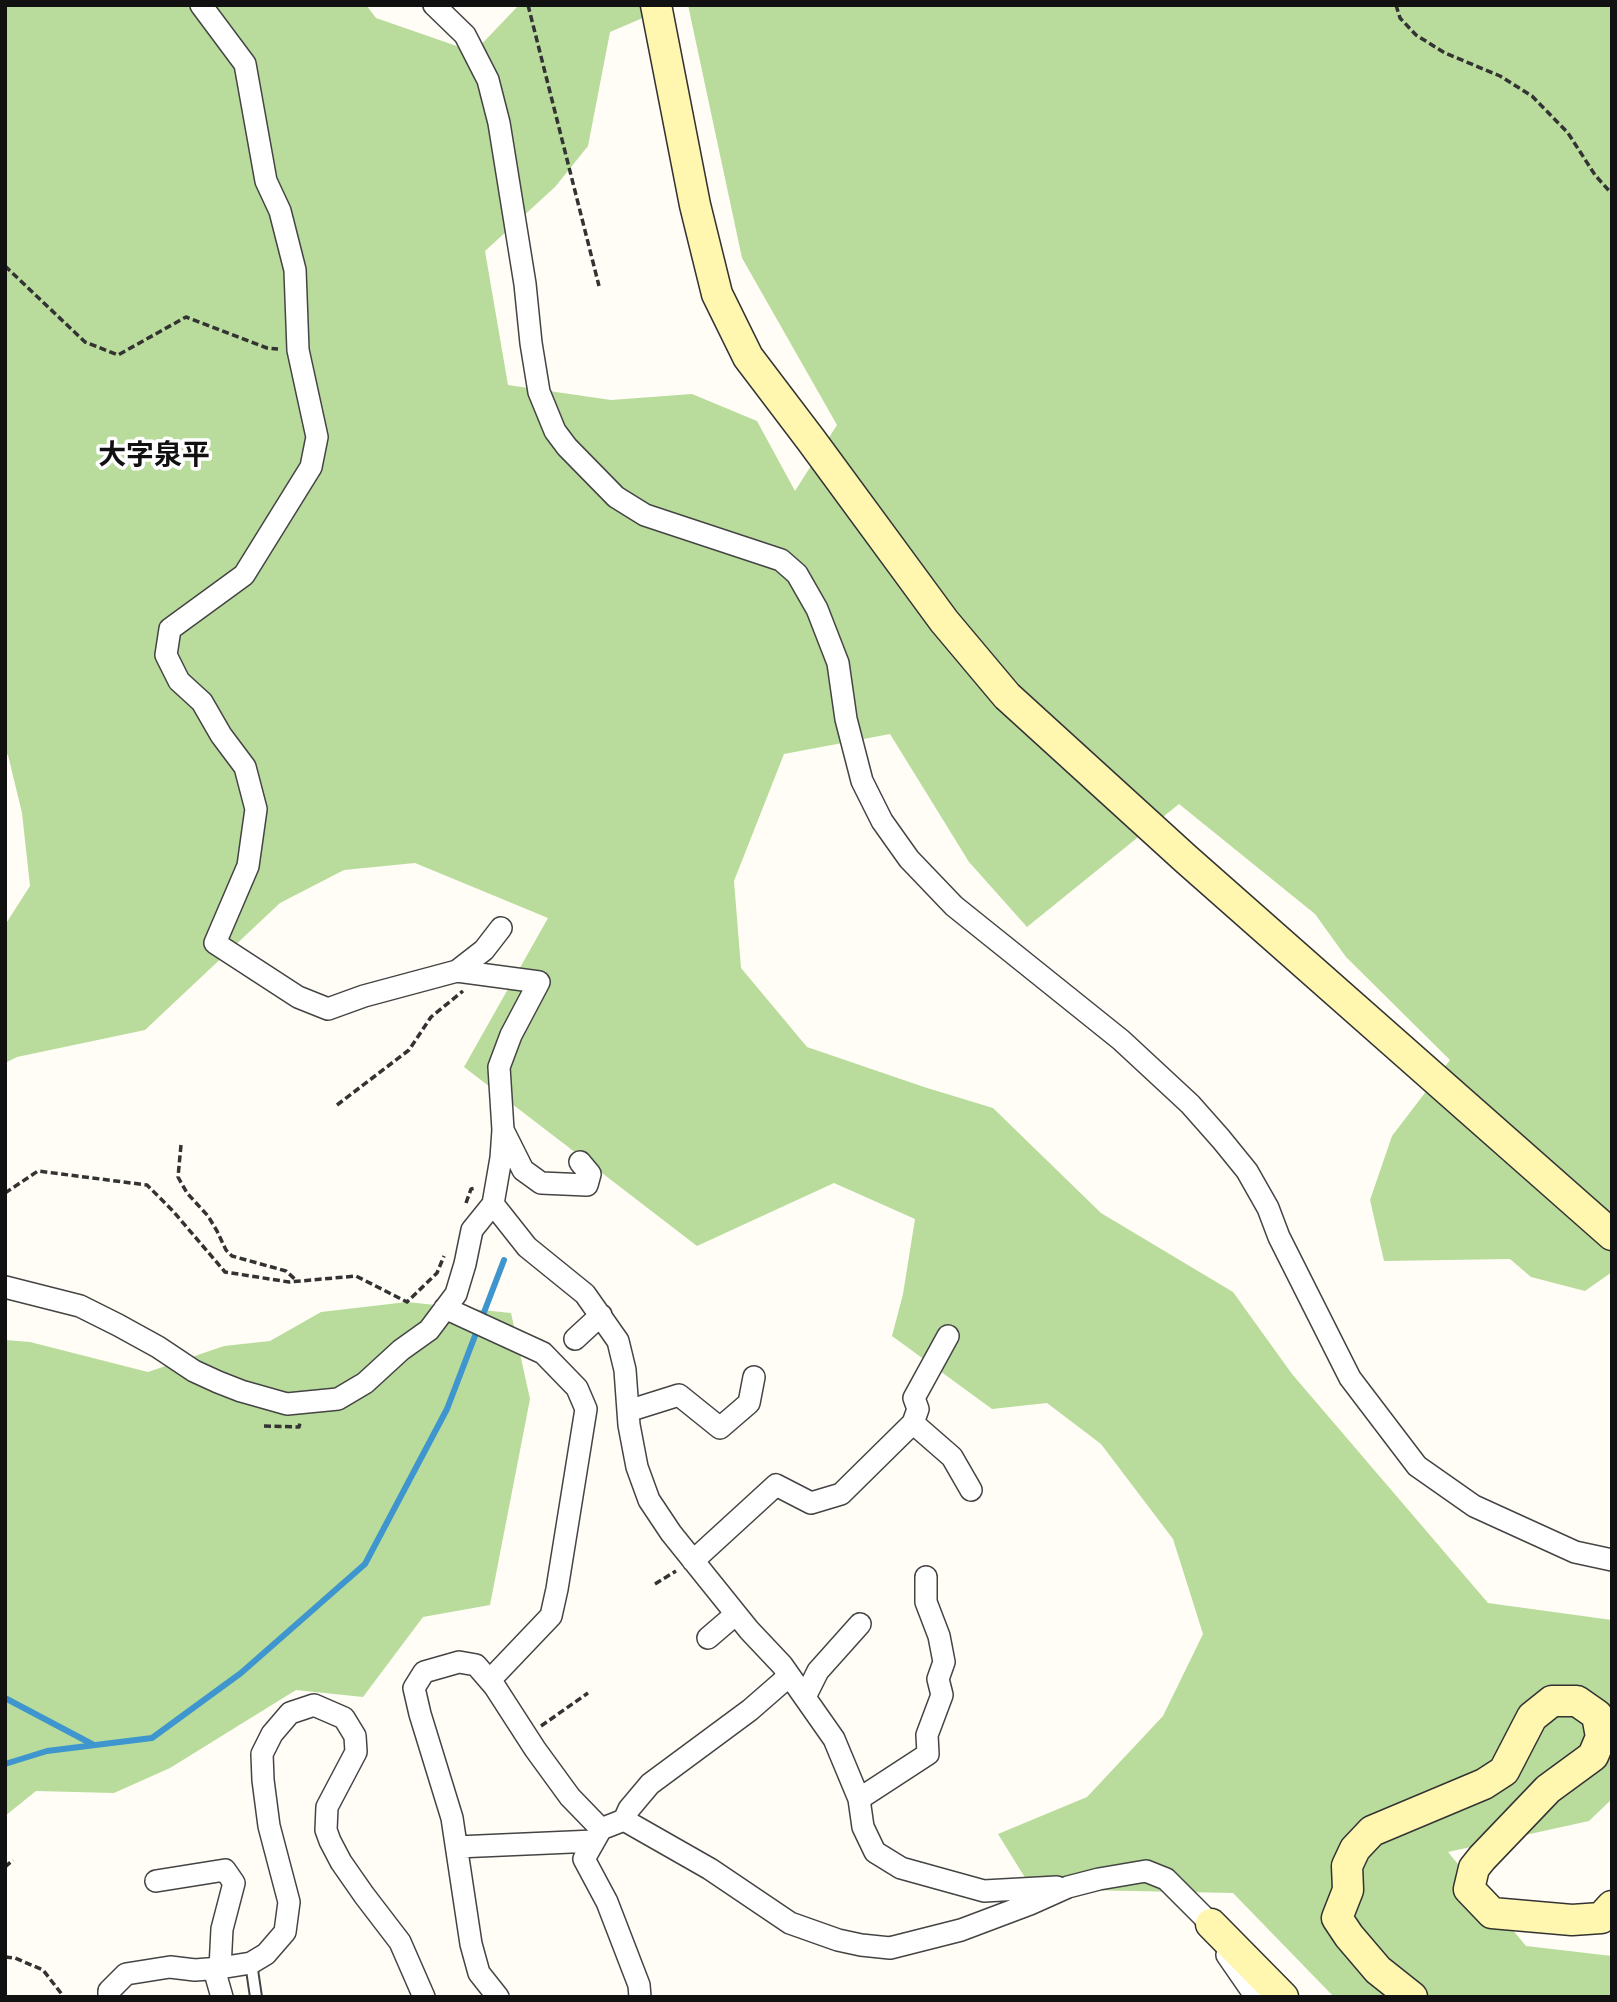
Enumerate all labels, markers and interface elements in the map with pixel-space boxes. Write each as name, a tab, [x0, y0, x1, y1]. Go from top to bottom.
district label: 大字泉平	[98, 439, 210, 473]

